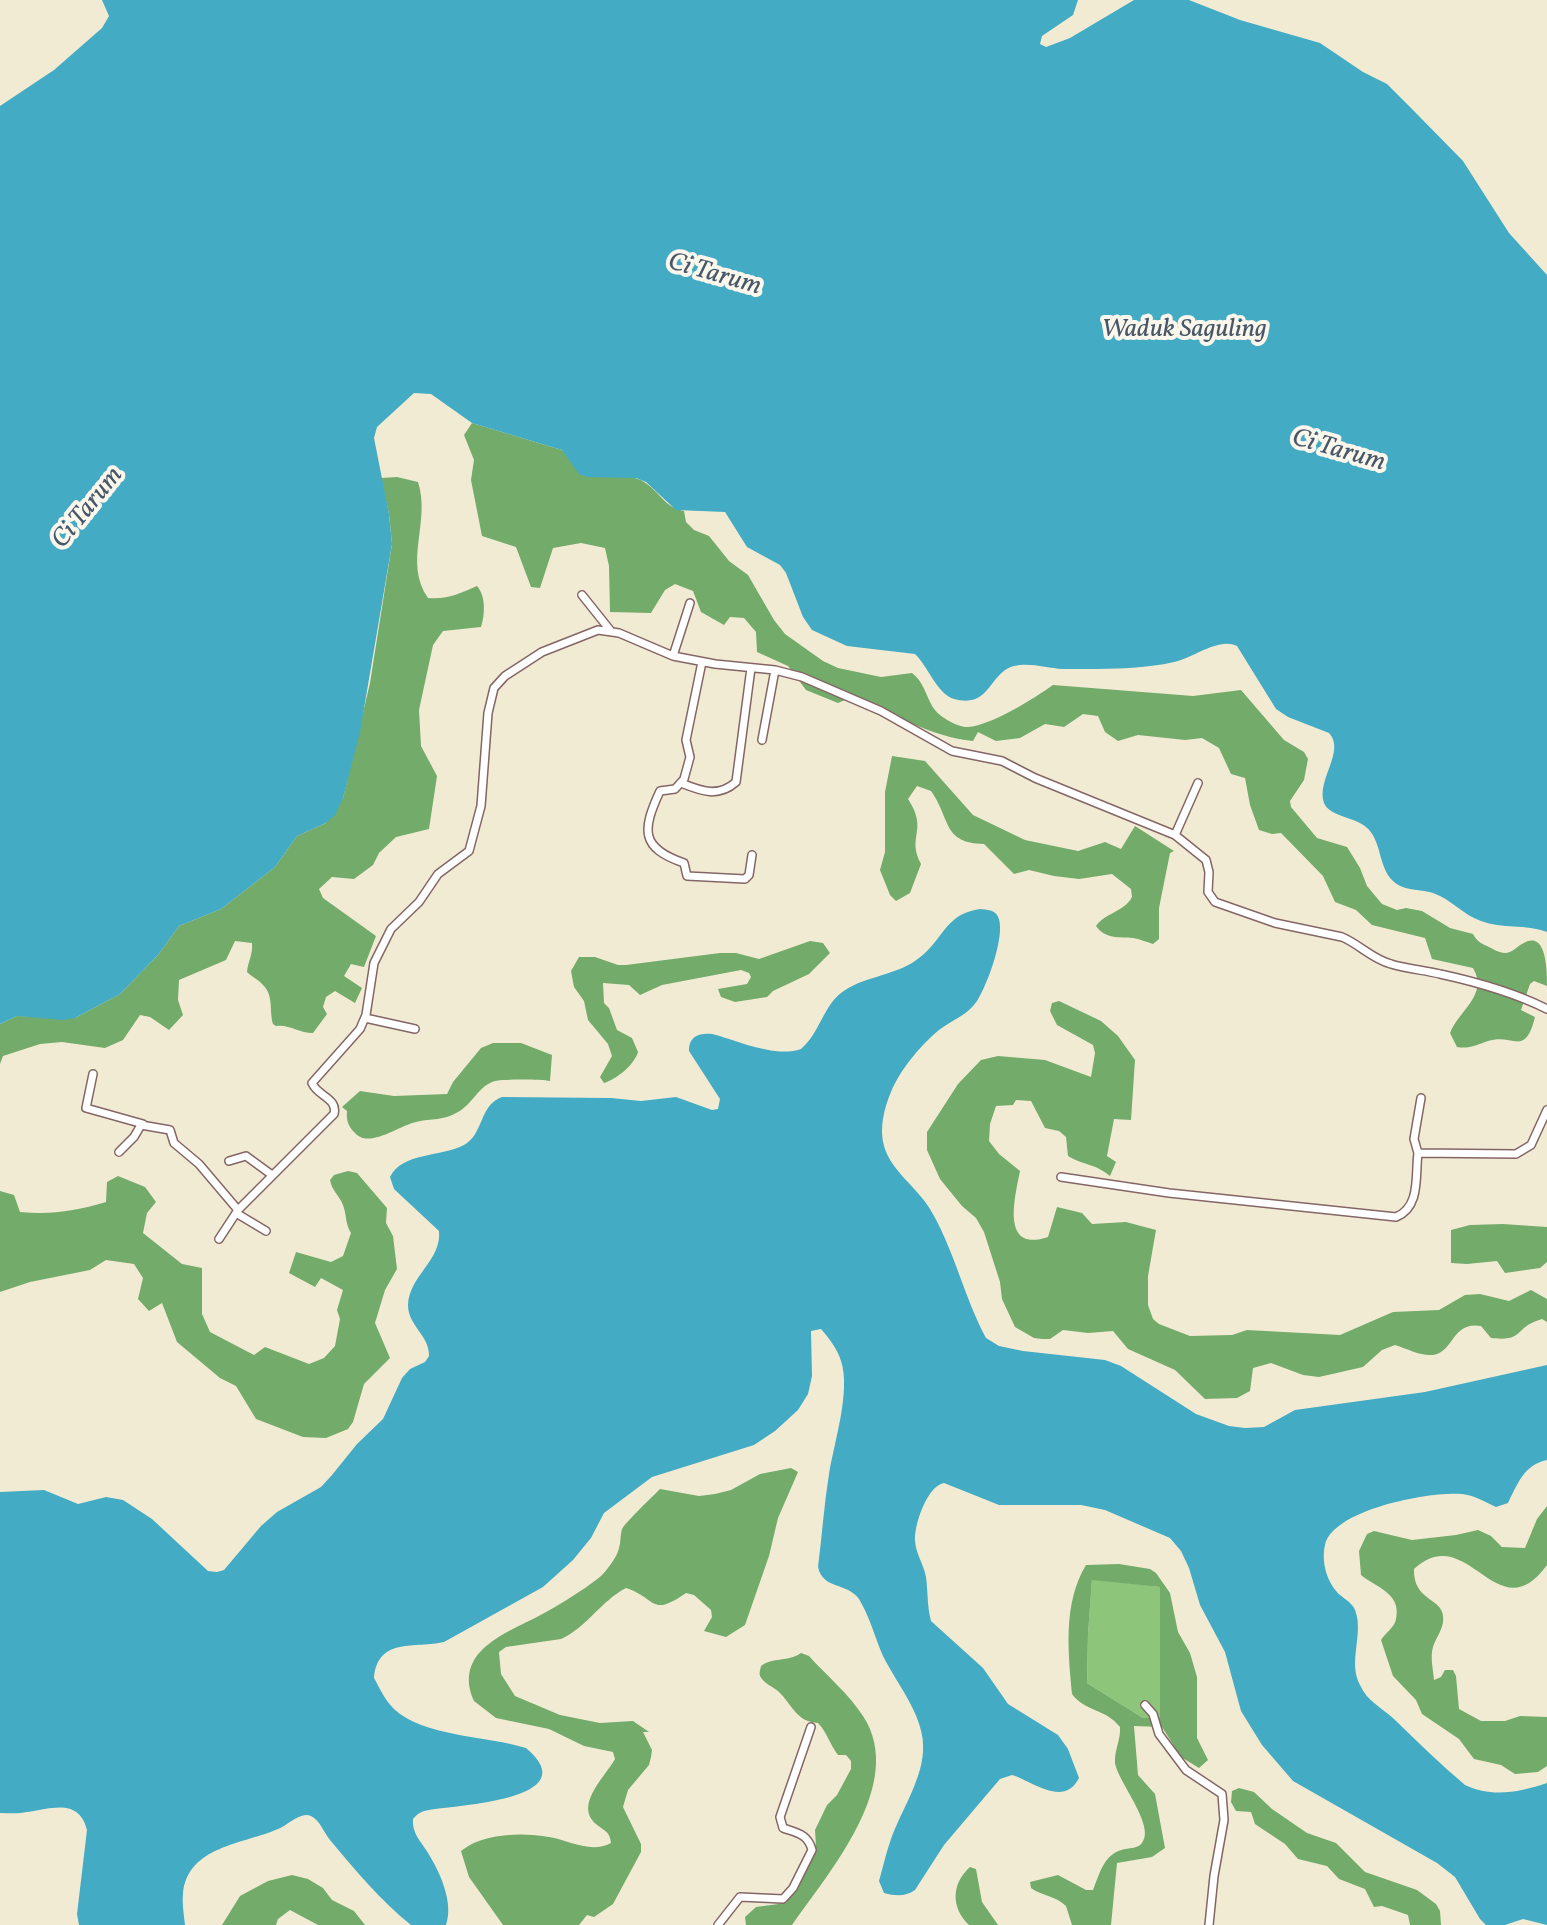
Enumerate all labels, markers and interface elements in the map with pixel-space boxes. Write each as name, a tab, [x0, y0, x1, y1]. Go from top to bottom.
water label: Ci Tarum	[664, 248, 764, 304]
water label: Waduk Saguling	[1101, 315, 1267, 347]
water label: Ci Tarum	[1288, 424, 1388, 480]
water label: Ci Tarum	[47, 462, 131, 556]

